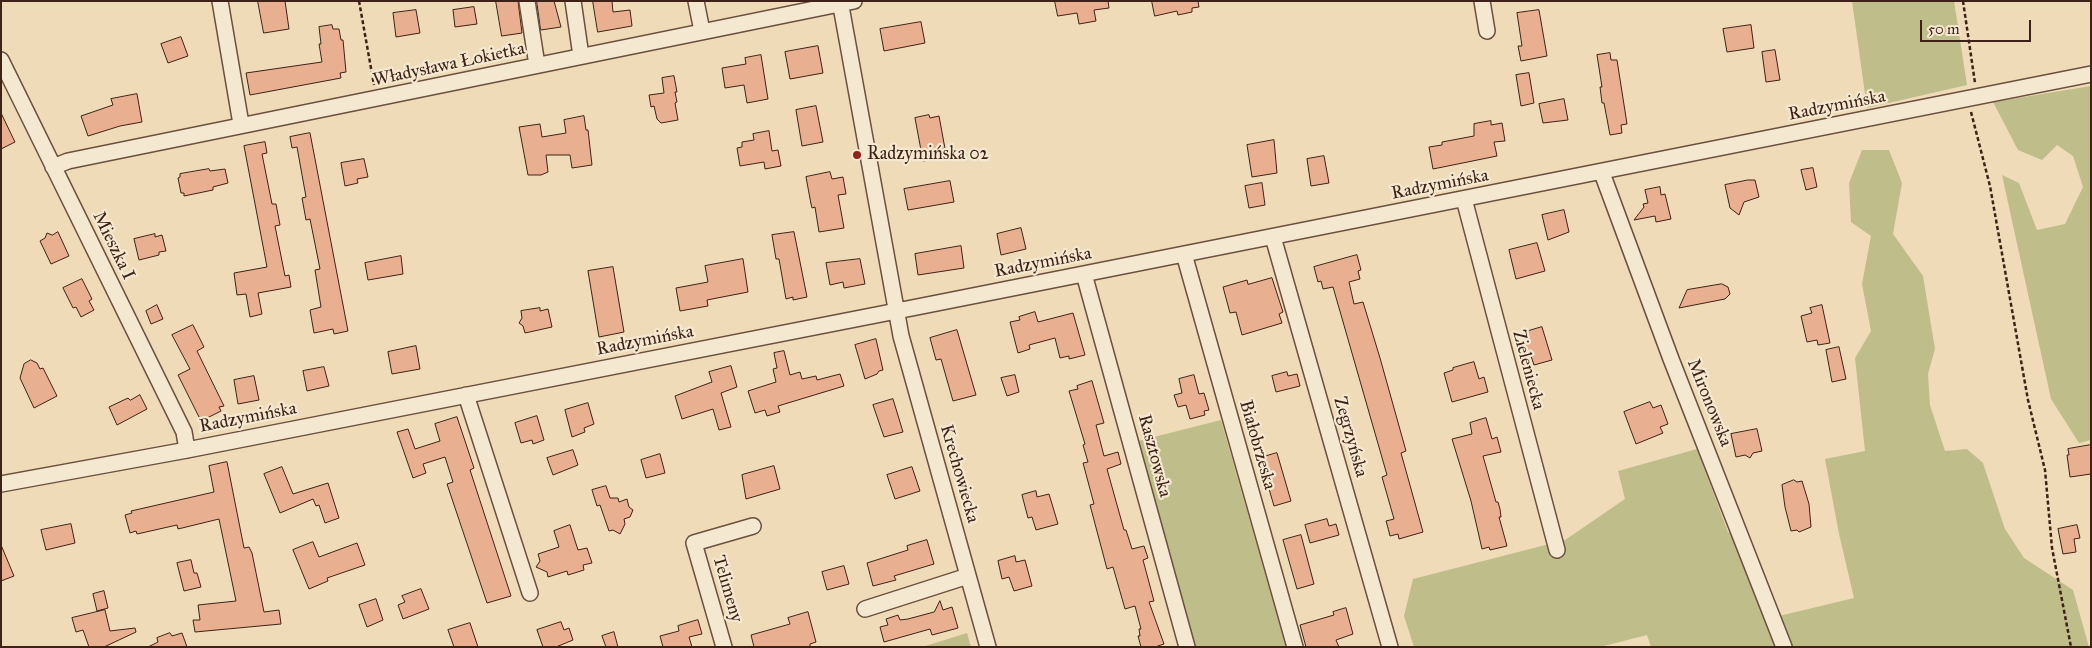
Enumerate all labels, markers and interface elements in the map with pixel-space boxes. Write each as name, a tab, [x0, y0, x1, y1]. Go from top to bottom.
scale bar	[1922, 10, 2033, 42]
text: 50 m	[1928, 20, 1960, 38]
street label: Władysława Łokietka	[371, 38, 527, 92]
street label: Radzymińska	[1787, 86, 1887, 126]
place label: Radzymińska 02	[867, 144, 989, 166]
marker: Radzymińska 02	[851, 149, 863, 161]
street label: Radzymińska	[1390, 165, 1490, 205]
street label: Mieszka I	[87, 208, 139, 284]
street label: Radzymińska	[993, 243, 1093, 283]
street label: Radzymińska	[595, 321, 695, 361]
street label: Zieleniecka	[1507, 328, 1549, 412]
street label: Mironowska	[1682, 356, 1736, 450]
street label: Zegrzyńska	[1328, 394, 1372, 480]
street label: Radzymińska	[198, 398, 298, 438]
street label: Białobrzeska	[1234, 398, 1280, 492]
street label: Rasztowska	[1133, 412, 1175, 500]
street label: Krechowiecka	[935, 422, 983, 526]
street label: Telimeny	[707, 553, 747, 625]

